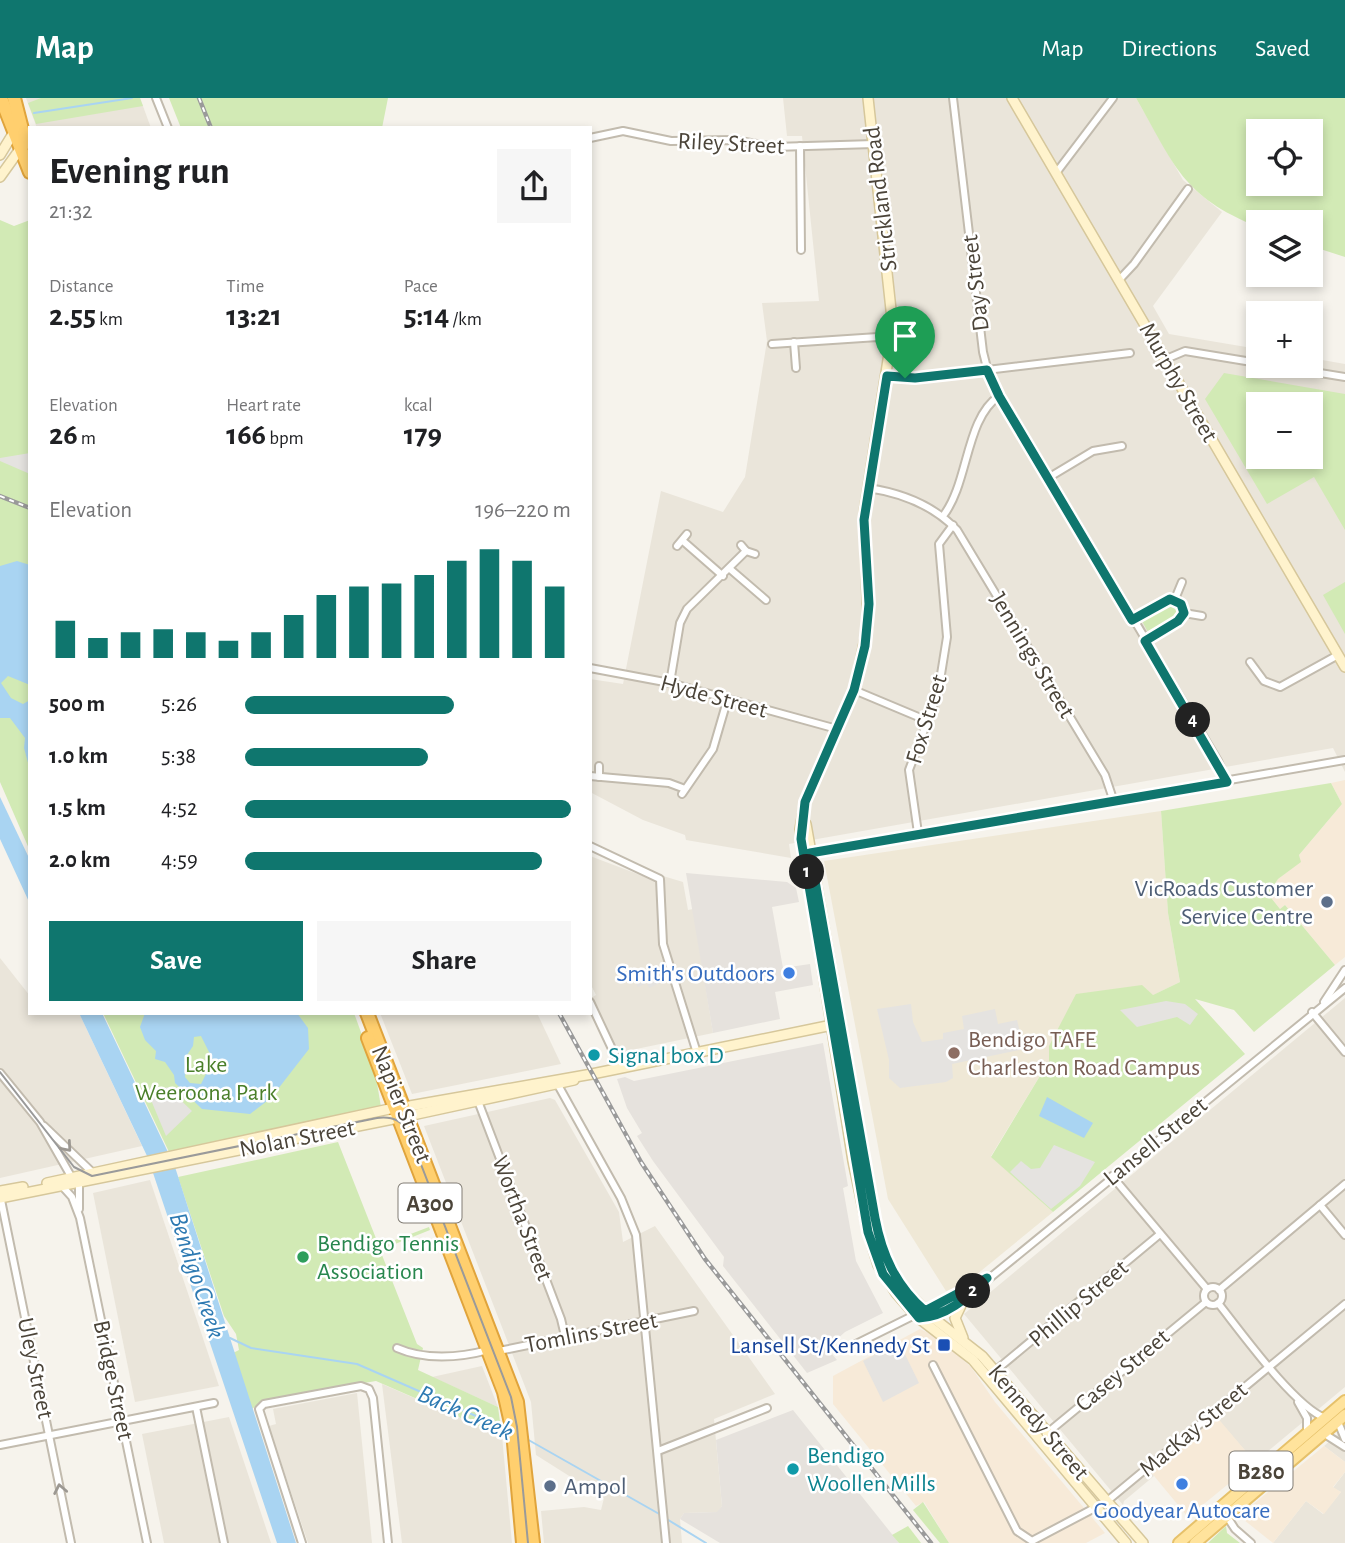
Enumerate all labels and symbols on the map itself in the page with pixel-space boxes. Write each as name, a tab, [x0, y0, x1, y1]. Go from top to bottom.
street label: Strickland Road	[860, 125, 902, 273]
street label: Riley Street	[677, 129, 785, 159]
street label: Day Street	[958, 233, 994, 332]
pin	[875, 306, 935, 378]
street label: Murphy Street	[1134, 319, 1222, 446]
street label: Jennings Street	[985, 589, 1079, 723]
street label: Hyde Street	[658, 671, 770, 723]
street label: Fox Street	[902, 672, 952, 767]
pin: 4	[1176, 702, 1210, 738]
pin: 1	[790, 854, 824, 890]
place label: VicRoads Customer Service Centre	[1134, 877, 1313, 929]
marker: VicRoads Customer Service Centre	[1319, 894, 1335, 910]
place label: Smith's Outdoors	[616, 962, 775, 986]
marker: Smith's Outdoors	[781, 965, 797, 981]
place label: Bendigo TAFE Charleston Road Campus	[968, 1028, 1200, 1080]
street label: Napier Street	[367, 1042, 436, 1167]
place label: Signal box D	[608, 1044, 724, 1068]
marker: Bendigo TAFE Charleston Road Campus	[946, 1045, 962, 1061]
marker: Signal box D	[586, 1047, 602, 1063]
park label: Lake Weeroona Park	[135, 1053, 277, 1105]
street label: Lansell Street	[1099, 1093, 1212, 1191]
street label: Nolan Street	[237, 1116, 357, 1162]
one-way arrow	[58, 1139, 71, 1152]
street label: Wortha Street	[487, 1153, 557, 1284]
road number: A300	[398, 1184, 462, 1222]
water label: Bendigo Creek	[164, 1209, 230, 1341]
place label: Bendigo Tennis Association	[317, 1232, 459, 1284]
marker: Bendigo Tennis Association	[295, 1249, 311, 1265]
street label: Phillip Street	[1025, 1255, 1133, 1352]
pin: 2	[956, 1274, 990, 1308]
street label: Tomlins Street	[523, 1308, 660, 1358]
street label: Uley Street	[13, 1315, 58, 1421]
street label: Bridge Street	[89, 1318, 137, 1443]
street label: Casey Street	[1071, 1325, 1174, 1417]
place label: Lansell St/Kennedy St	[730, 1334, 930, 1358]
marker: Lansell St/Kennedy St	[936, 1337, 952, 1353]
street label: Kennedy Street	[983, 1360, 1093, 1485]
street label: MacKay Street	[1135, 1378, 1252, 1482]
water label: Back Creek	[414, 1380, 517, 1445]
place label: Bendigo Woollen Mills	[807, 1444, 936, 1496]
road number: B280	[1230, 1452, 1292, 1490]
marker: Bendigo Woollen Mills	[785, 1461, 801, 1477]
place label: Ampol	[564, 1475, 627, 1499]
marker: Goodyear Autocare	[1174, 1476, 1190, 1492]
marker: Ampol	[542, 1478, 558, 1494]
one-way arrow	[54, 1483, 69, 1495]
place label: Goodyear Autocare	[1094, 1499, 1270, 1523]

